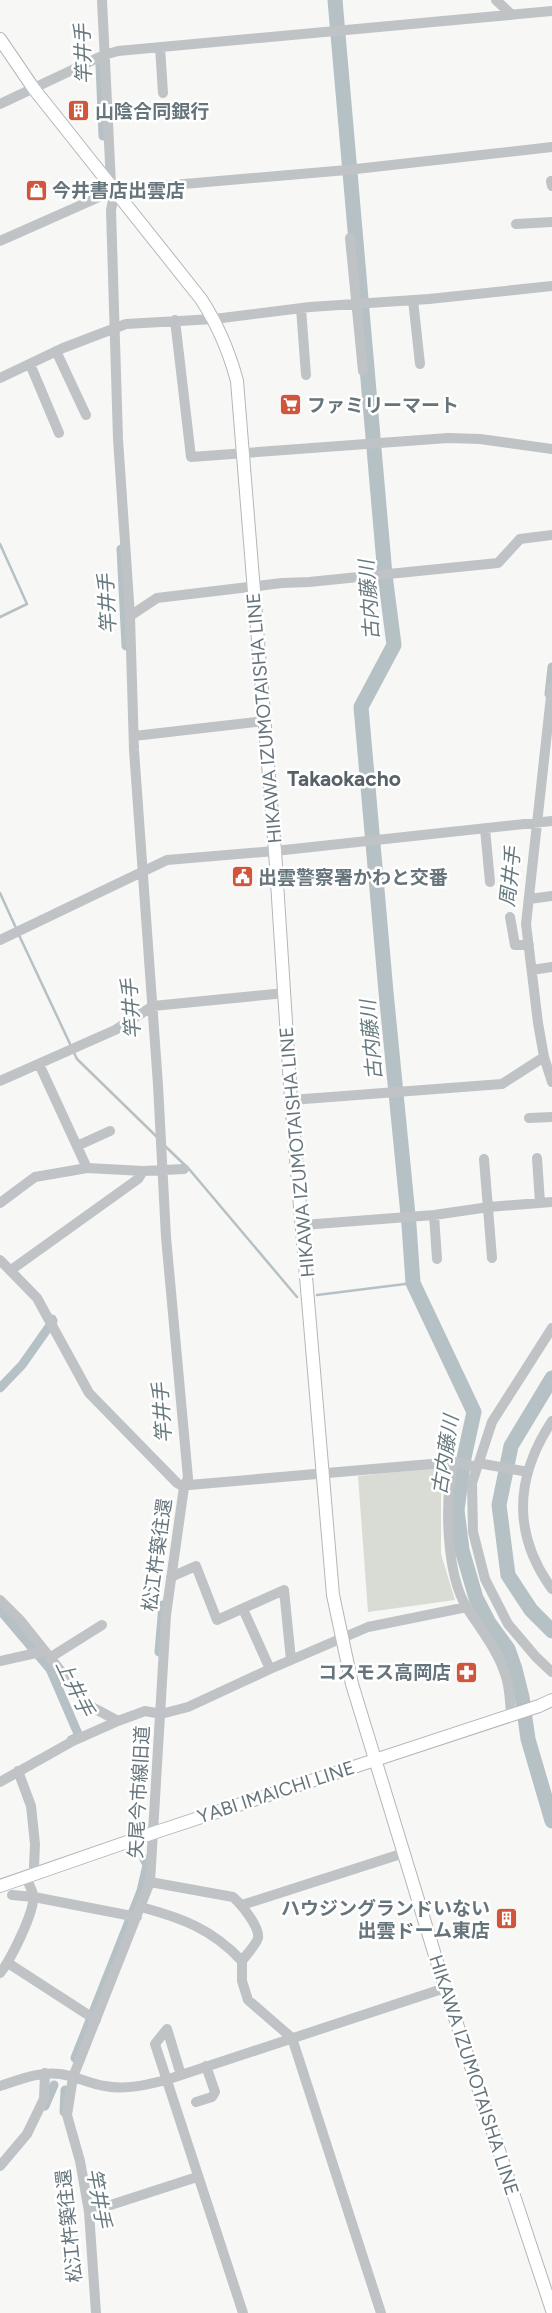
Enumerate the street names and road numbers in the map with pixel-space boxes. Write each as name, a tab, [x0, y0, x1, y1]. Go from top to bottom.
street label: HIKAWA IZUMOTAISHA LINE	[242, 592, 286, 844]
street label: HIKAWA IZUMOTAISHA LINE	[275, 1026, 319, 1278]
street label: 松江杵築往還	[138, 1497, 176, 1613]
street label: 矢尾今市線旧道	[124, 1725, 154, 1859]
street label: YABI IMAICHI LINE	[195, 1756, 357, 1828]
street label: HIKAWA IZUMOTAISHA LINE	[424, 1952, 524, 2198]
street label: 松江杵築往還	[52, 2168, 86, 2284]

